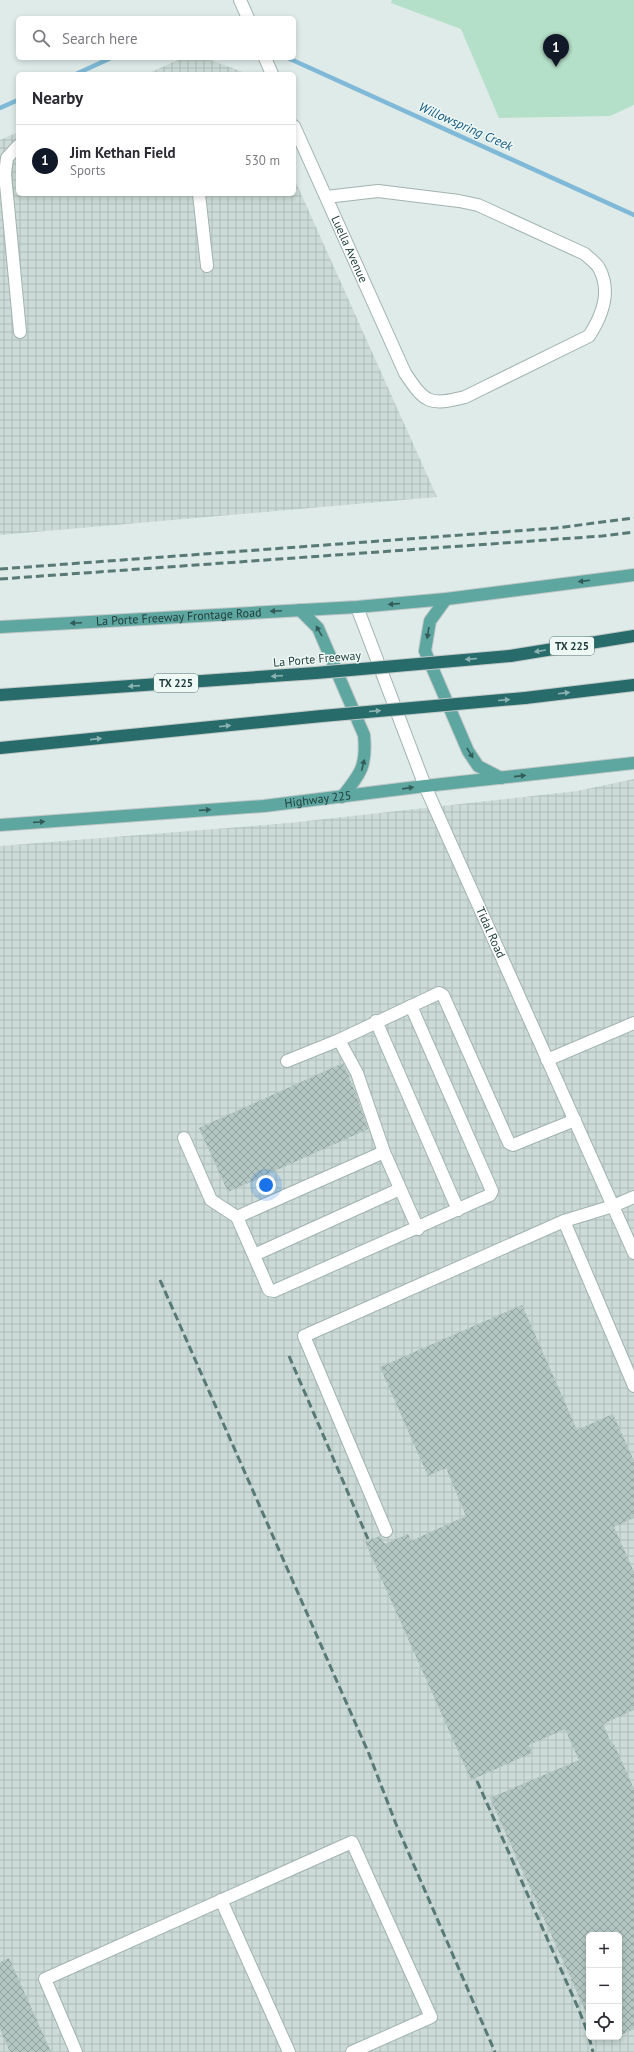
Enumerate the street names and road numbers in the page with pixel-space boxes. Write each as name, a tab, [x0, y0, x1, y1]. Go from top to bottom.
street label: Luella Avenue	[328, 213, 371, 285]
street label: La Porte Freeway Frontage Road	[96, 604, 262, 629]
road number: TX 225	[550, 637, 594, 655]
street label: La Porte Freeway	[272, 647, 362, 670]
road number: TX 225	[154, 674, 198, 692]
street label: Highway 225	[284, 787, 352, 810]
street label: Tidal Road	[473, 904, 509, 960]

